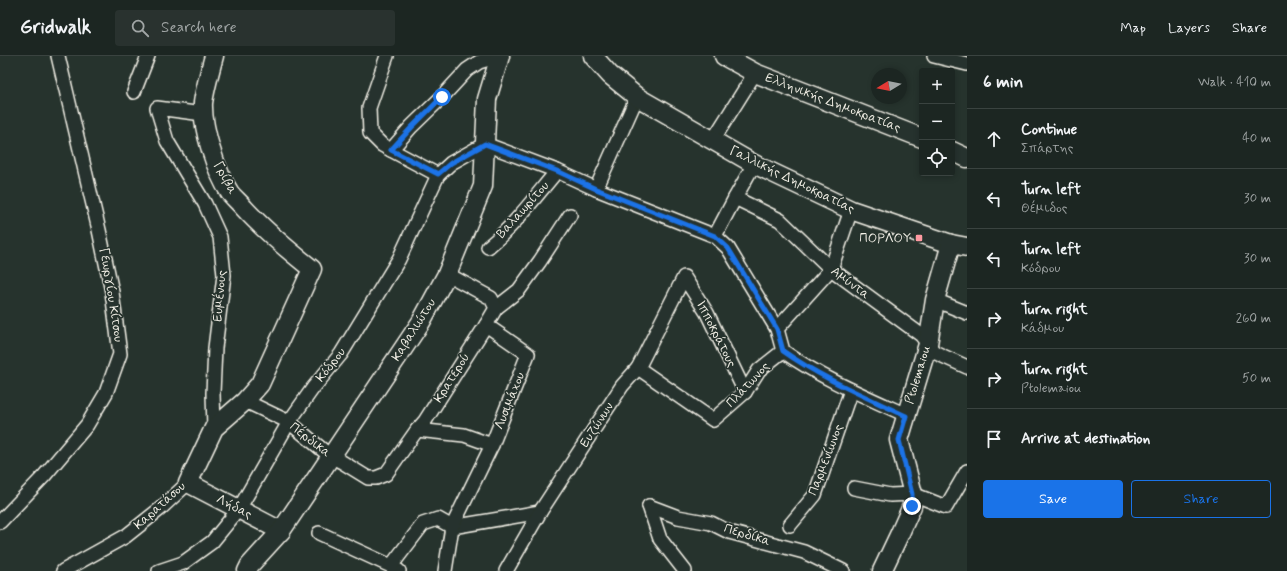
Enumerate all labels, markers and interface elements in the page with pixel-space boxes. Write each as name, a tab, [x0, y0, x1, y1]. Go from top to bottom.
search box	[115, 10, 395, 46]
text: Gridwalk	[20, 15, 91, 40]
icon: search	[129, 17, 151, 39]
text: Search here	[161, 18, 237, 38]
text: Map	[1120, 19, 1146, 37]
text: Layers	[1168, 19, 1210, 37]
text: Share	[1232, 19, 1267, 37]
north arrow	[871, 68, 907, 104]
map controls	[919, 68, 955, 176]
button: +	[919, 68, 955, 104]
street label: Ελληνικής Δημοκρατίας	[763, 69, 904, 137]
text: 6 min	[983, 71, 1023, 93]
text: Walk · 410 m	[1198, 74, 1271, 91]
route start	[433, 88, 451, 106]
button: −	[919, 104, 955, 140]
text: Continue	[1021, 120, 1077, 140]
icon: ahead	[983, 128, 1005, 150]
text: 40 m	[1242, 130, 1271, 147]
button: locate	[919, 140, 955, 176]
text: Σπάρτης	[1021, 140, 1074, 157]
street label: Γαλλικής Δημοκρατίας	[727, 142, 858, 218]
street label: Γρίβα	[209, 159, 241, 197]
street label: Βαλαωρίτου	[493, 178, 553, 242]
text: Turn left	[1021, 180, 1081, 200]
icon: left	[983, 188, 1005, 210]
text: 30 m	[1244, 190, 1271, 207]
text: Θέμιδος	[1021, 200, 1068, 217]
place label: ΠΟΡΛΟΥ	[859, 230, 911, 247]
marker: ΠΟΡΛΟΥ	[914, 233, 924, 243]
text: Turn left	[1021, 240, 1081, 260]
street label: Γεωργίου Κίτσου	[95, 247, 127, 343]
icon: left	[983, 248, 1005, 270]
text: 30 m	[1244, 250, 1271, 267]
text: Κόδρου	[1021, 260, 1060, 277]
street label: Αμύντα	[827, 263, 873, 303]
street label: Ευμένους	[209, 269, 231, 322]
street label: Καβαλιώτου	[388, 295, 440, 365]
street label: Ιπποκράτους	[692, 298, 740, 370]
text: Turn right	[1021, 300, 1088, 320]
icon: right	[983, 308, 1005, 330]
text: 260 m	[1236, 310, 1271, 327]
text: Κάδμου	[1021, 320, 1064, 337]
street label: Κόδρου	[312, 344, 350, 386]
street label: Ptolemaiou	[901, 344, 935, 406]
street label: Κρατερού	[430, 350, 474, 406]
street label: Πλάτωνος	[722, 358, 774, 412]
text: Turn right	[1021, 360, 1088, 380]
icon: right	[983, 368, 1005, 390]
street label: Λυσιμάχου	[491, 370, 529, 432]
text: 50 m	[1242, 370, 1271, 387]
text: Ptolemaiou	[1021, 380, 1081, 397]
street label: Ευζώνων	[576, 399, 618, 451]
street label: Πέρδικα	[286, 419, 334, 461]
street label: Παρμενίωνος	[805, 422, 847, 498]
icon: arrive	[983, 428, 1005, 450]
text: Arrive at destination	[1021, 429, 1150, 449]
street label: Καρατάσου	[131, 478, 190, 534]
button: Save	[983, 480, 1123, 518]
button: Share	[1131, 480, 1271, 518]
street label: Λήδας	[213, 491, 255, 523]
route end	[903, 497, 921, 515]
street label: Περδίκα	[722, 520, 772, 550]

